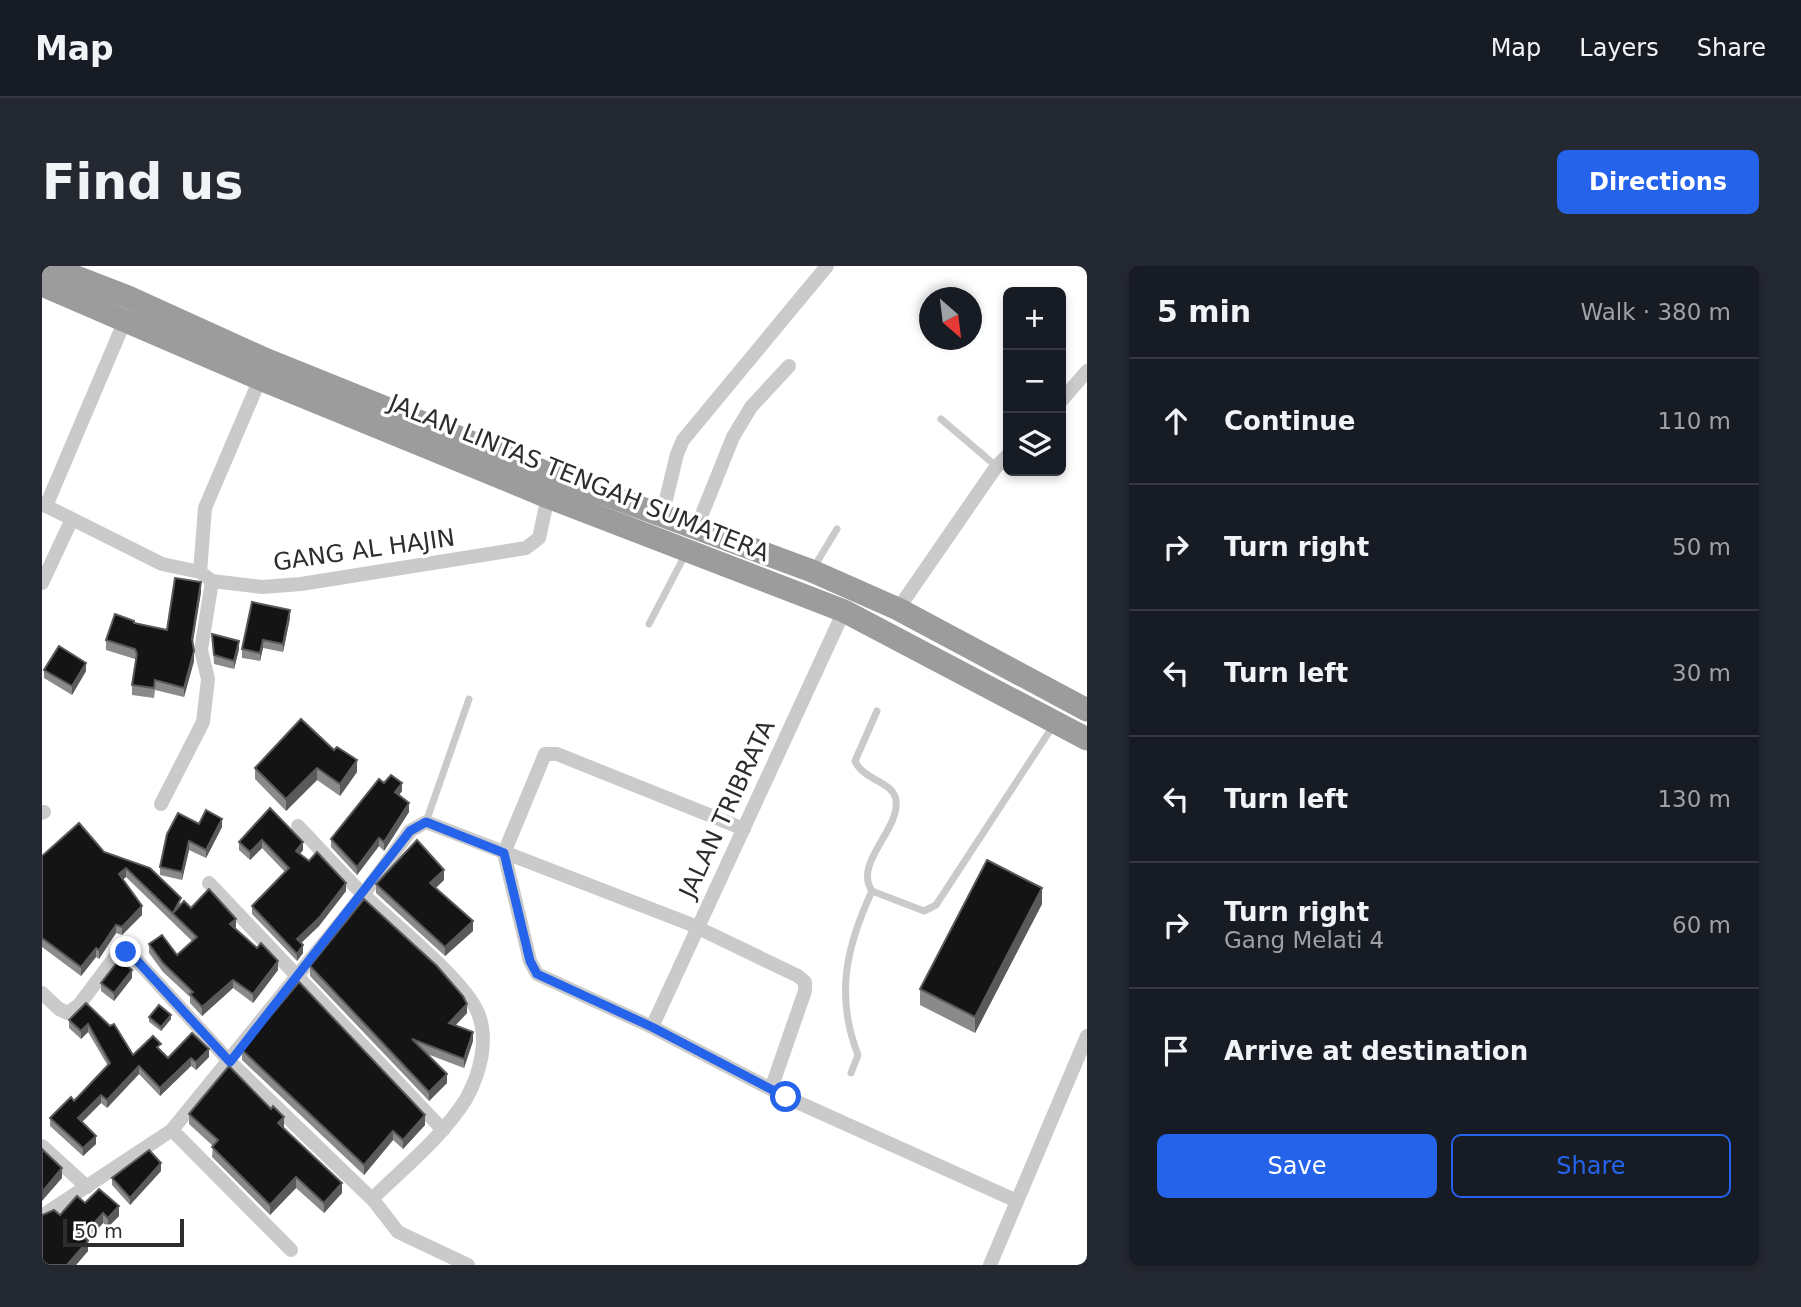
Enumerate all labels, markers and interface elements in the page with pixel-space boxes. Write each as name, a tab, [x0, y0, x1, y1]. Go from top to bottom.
text: Map	[35, 29, 114, 68]
text: Map	[1491, 34, 1541, 62]
text: Layers	[1579, 34, 1659, 62]
text: Share	[1697, 34, 1766, 62]
button: Directions	[1557, 150, 1759, 214]
text: Find us	[42, 154, 243, 211]
north arrow	[919, 287, 982, 350]
map controls	[1003, 287, 1066, 476]
button: +	[1003, 287, 1066, 350]
text: 5 min	[1157, 294, 1251, 329]
text: Walk · 380 m	[1580, 299, 1731, 325]
button: −	[1003, 350, 1066, 413]
street label: JALAN LINTAS TENGAH SUMATERA	[383, 388, 774, 568]
icon: ahead	[1157, 402, 1195, 440]
text: Continue	[1224, 406, 1355, 436]
text: 110 m	[1657, 408, 1731, 434]
button: layers	[1003, 413, 1066, 476]
street label: GANG AL HAJIN	[271, 523, 457, 577]
icon: right	[1157, 528, 1195, 566]
text: Turn right	[1224, 532, 1369, 562]
text: 50 m	[1672, 534, 1731, 560]
icon: left	[1157, 654, 1195, 692]
text: Turn left	[1224, 658, 1348, 688]
text: 30 m	[1672, 660, 1731, 686]
street label: JALAN TRIBRATA	[673, 715, 781, 904]
icon: left	[1157, 780, 1195, 818]
text: Turn left	[1224, 784, 1348, 814]
text: 130 m	[1657, 786, 1731, 812]
text: Turn right	[1224, 897, 1369, 927]
icon: right	[1157, 906, 1195, 944]
text: 60 m	[1672, 912, 1731, 938]
text: Gang Melati 4	[1224, 927, 1384, 953]
route end	[110, 936, 141, 967]
icon: arrive	[1157, 1032, 1195, 1070]
text: Arrive at destination	[1224, 1036, 1528, 1066]
route start	[770, 1081, 801, 1112]
button: Save	[1157, 1134, 1437, 1198]
button: Share	[1451, 1134, 1731, 1198]
scale bar	[63, 1216, 184, 1248]
text: 50 m	[74, 1220, 123, 1242]

